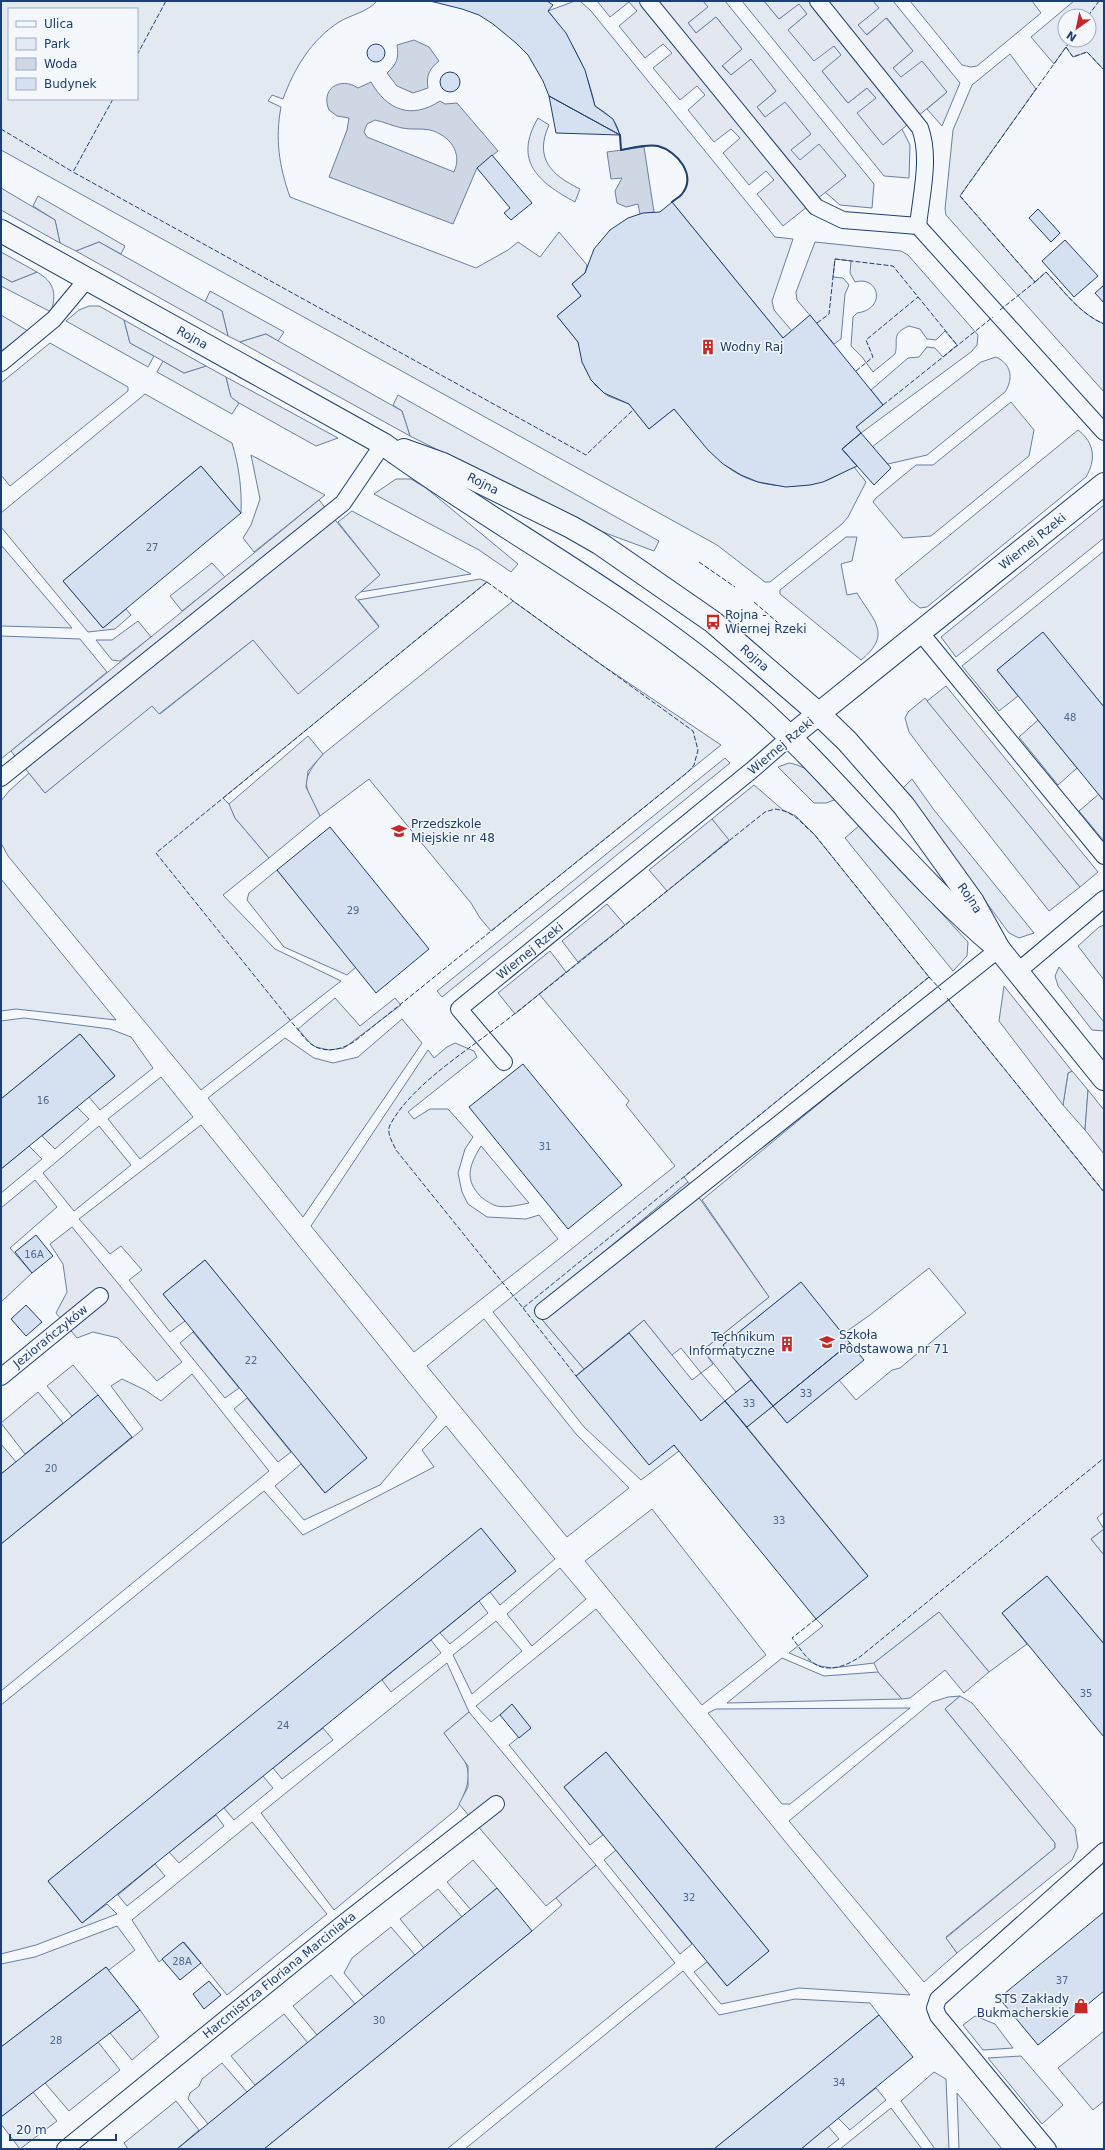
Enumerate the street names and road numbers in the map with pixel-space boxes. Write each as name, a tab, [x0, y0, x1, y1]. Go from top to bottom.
street label: Rojna	[174, 323, 210, 352]
street label: Rojna	[465, 470, 501, 497]
street label: Wiernej Rzeki	[996, 511, 1069, 573]
street label: Rojna	[737, 642, 772, 674]
street label: Wiernej Rzeki	[745, 714, 817, 778]
street label: Rojna	[955, 880, 985, 916]
street label: Wiernej Rzeki	[494, 920, 566, 982]
street label: Jeziorańczyków	[10, 1302, 91, 1372]
street label: Harcmistrza Floriana Marciniaka	[200, 1909, 359, 2041]

